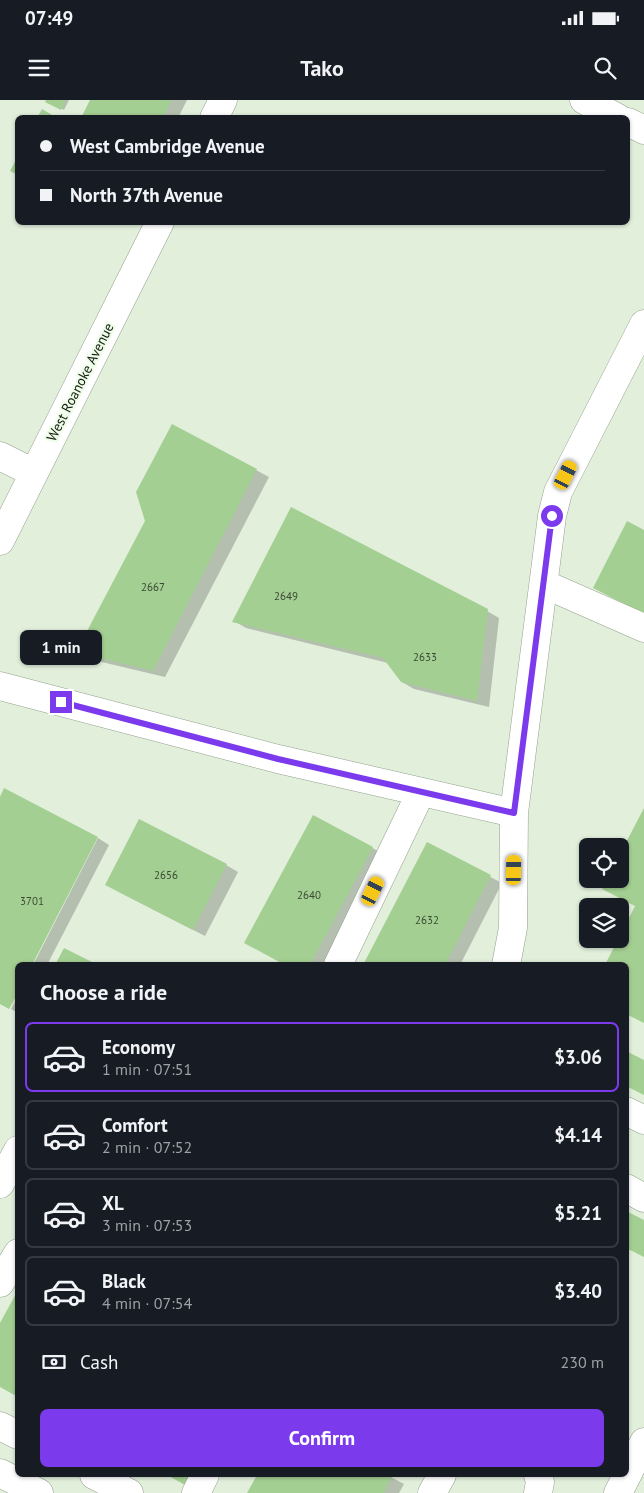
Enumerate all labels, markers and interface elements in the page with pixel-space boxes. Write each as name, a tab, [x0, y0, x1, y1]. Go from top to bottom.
text: 07:49	[25, 6, 73, 30]
icon: menu	[25, 54, 53, 82]
text: Tako	[300, 54, 344, 82]
icon: search	[591, 54, 619, 82]
text: West Cambridge Avenue	[70, 134, 265, 158]
text: North 37th Avenue	[70, 183, 223, 207]
street label: West Roanoke Avenue	[42, 320, 118, 444]
car	[552, 458, 579, 492]
route start	[541, 505, 563, 527]
house number: 2667	[141, 580, 165, 594]
house number: 2649	[274, 589, 298, 603]
callout: 1 min	[20, 630, 102, 664]
text: 1 min	[41, 637, 81, 657]
house number: 2633	[413, 650, 437, 664]
route end	[50, 691, 72, 713]
map controls	[579, 838, 629, 948]
button: locate	[579, 838, 629, 888]
car	[506, 855, 521, 885]
house number: 2656	[154, 868, 178, 882]
car	[359, 874, 386, 908]
house number: 2640	[297, 888, 321, 902]
house number: 3701	[20, 894, 44, 908]
button: layers	[579, 898, 629, 948]
house number: 2632	[415, 913, 439, 927]
text: Choose a ride	[40, 978, 167, 1006]
icon: car	[42, 1035, 87, 1080]
text: Economy	[102, 1035, 175, 1059]
text: $3.06	[554, 1045, 602, 1069]
text: 1 min · 07:51	[102, 1059, 192, 1079]
icon: car	[42, 1113, 87, 1158]
text: Comfort	[102, 1113, 168, 1137]
text: $4.14	[554, 1123, 602, 1147]
text: 2 min · 07:52	[102, 1137, 192, 1157]
icon: car	[42, 1191, 87, 1236]
text: XL	[102, 1191, 124, 1215]
text: $5.21	[554, 1201, 602, 1225]
text: 3 min · 07:53	[102, 1215, 192, 1235]
icon: car	[42, 1269, 87, 1314]
text: Black	[102, 1269, 146, 1293]
text: $3.40	[554, 1279, 602, 1303]
text: 4 min · 07:54	[102, 1293, 192, 1313]
icon: cash	[40, 1348, 68, 1376]
text: Cash	[80, 1350, 118, 1374]
text: 230 m	[561, 1352, 604, 1372]
button: Confirm	[40, 1409, 604, 1467]

